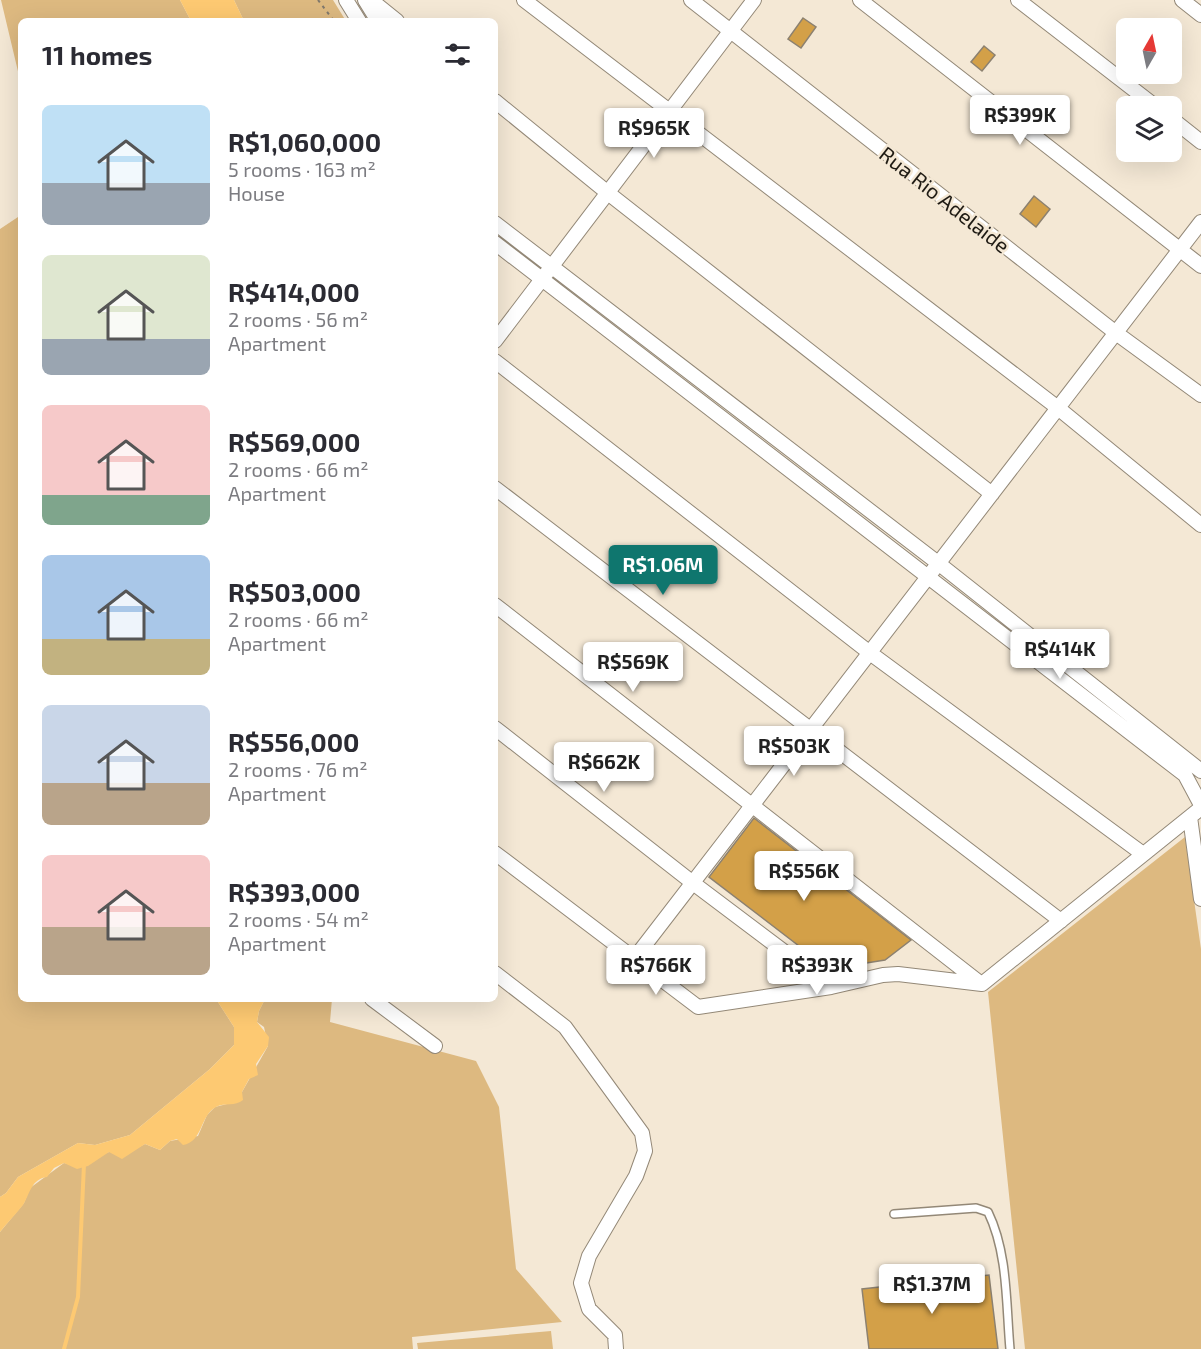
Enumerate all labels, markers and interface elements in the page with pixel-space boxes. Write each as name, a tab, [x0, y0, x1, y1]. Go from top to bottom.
north arrow	[1116, 18, 1182, 84]
map controls	[1116, 18, 1182, 162]
icon: filters	[441, 38, 474, 71]
text: 11 homes	[42, 39, 152, 70]
pin: R$399K	[971, 95, 1069, 146]
button: layers	[1116, 96, 1182, 162]
text: R$399K	[984, 102, 1056, 126]
pin: R$965K	[605, 108, 703, 159]
text: R$965K	[618, 115, 690, 139]
text: R$1,060,000	[228, 126, 381, 157]
icon: home	[90, 129, 162, 201]
street label: Rua Rio Adelaide	[875, 140, 1015, 258]
text: 5 rooms · 163 m²	[228, 157, 376, 181]
text: House	[228, 181, 285, 205]
text: R$414,000	[228, 276, 360, 307]
icon: home	[90, 279, 162, 351]
text: 2 rooms · 56 m²	[228, 307, 368, 331]
text: Apartment	[228, 331, 326, 355]
text: R$569,000	[228, 426, 360, 457]
icon: home	[90, 429, 162, 501]
text: 2 rooms · 66 m²	[228, 457, 369, 481]
text: Apartment	[228, 481, 326, 505]
pin: R$1.06M	[608, 545, 718, 596]
text: R$1.06M	[623, 552, 703, 576]
text: R$503,000	[228, 576, 361, 607]
icon: home	[90, 579, 162, 651]
text: 2 rooms · 66 m²	[228, 607, 369, 631]
pin: R$414K	[1011, 629, 1109, 680]
text: Apartment	[228, 631, 326, 655]
text: R$414K	[1024, 636, 1096, 660]
pin: R$569K	[584, 642, 682, 693]
text: R$569K	[597, 649, 669, 673]
text: R$556,000	[228, 726, 359, 757]
pin: R$503K	[745, 726, 843, 777]
icon: home	[90, 729, 162, 801]
text: R$503K	[758, 733, 830, 757]
pin: R$662K	[555, 742, 653, 793]
text: R$662K	[568, 749, 640, 773]
text: 2 rooms · 76 m²	[228, 757, 367, 781]
text: Apartment	[228, 781, 326, 805]
pin: R$556K	[755, 851, 853, 902]
text: R$556K	[768, 858, 840, 882]
text: R$393,000	[228, 876, 360, 907]
icon: home	[90, 879, 162, 951]
text: 2 rooms · 54 m²	[228, 907, 369, 931]
text: Apartment	[228, 931, 326, 955]
pin: R$766K	[607, 945, 705, 996]
pin: R$393K	[768, 945, 866, 996]
text: R$766K	[620, 952, 692, 976]
text: R$393K	[781, 952, 853, 976]
pin: R$1.37M	[877, 1264, 987, 1315]
text: R$1.37M	[893, 1271, 971, 1295]

